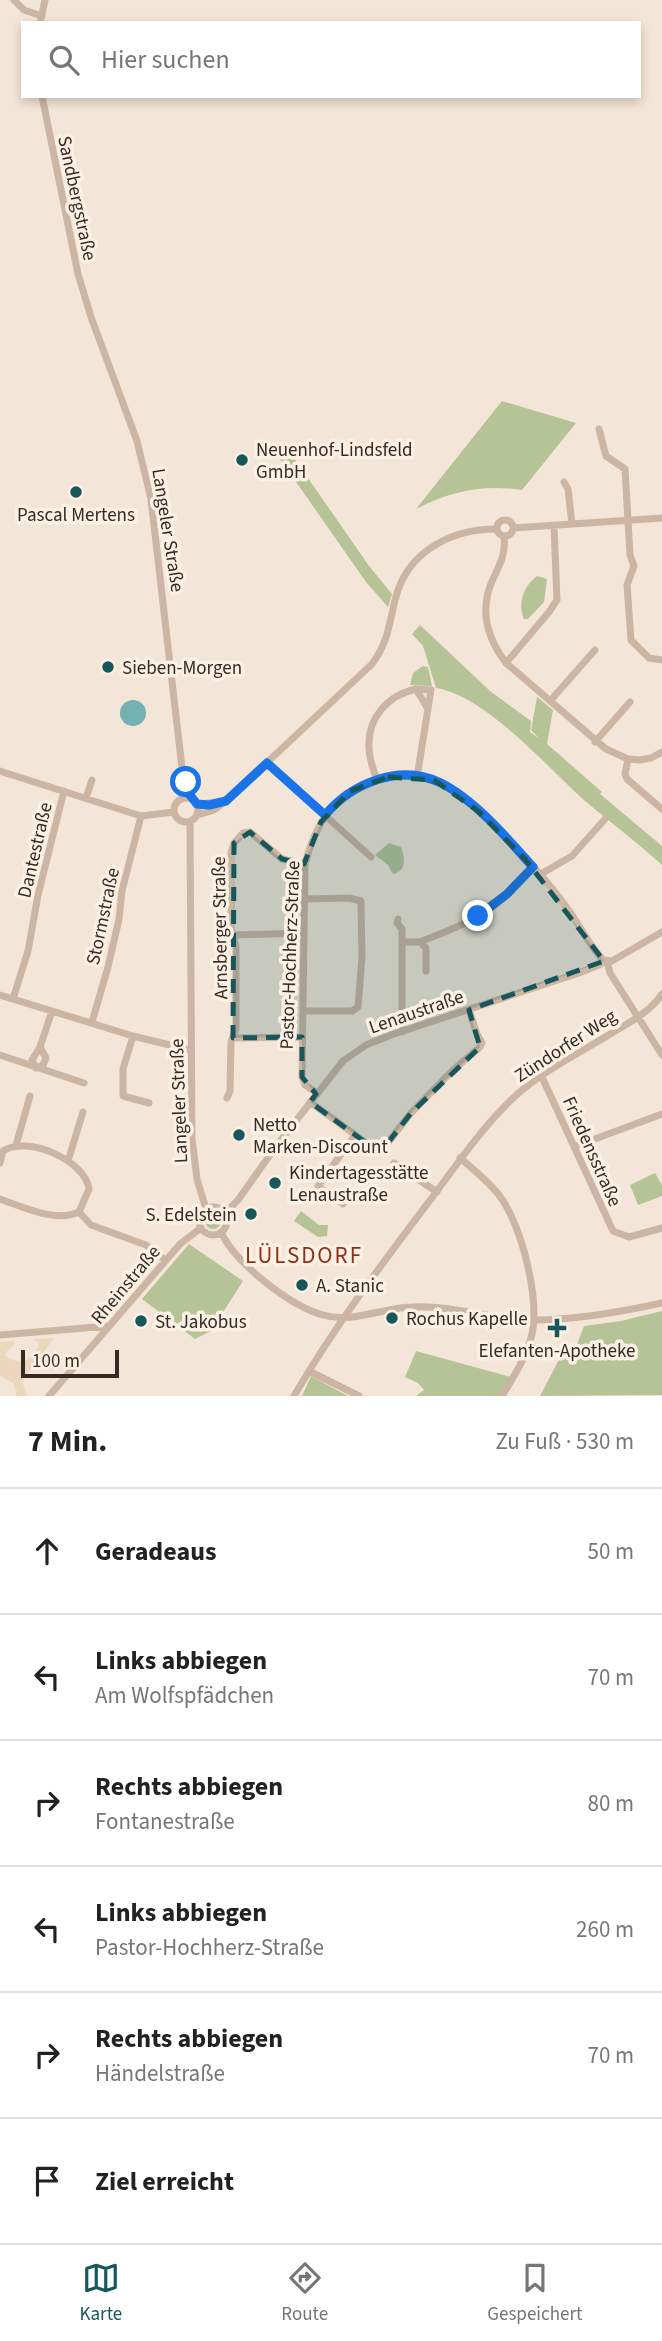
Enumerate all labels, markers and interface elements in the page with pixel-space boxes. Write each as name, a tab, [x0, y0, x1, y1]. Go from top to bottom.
search box	[21, 21, 641, 98]
icon: search	[45, 41, 83, 79]
text: Hier suchen	[101, 41, 230, 78]
street label: Sandbergstraße	[50, 134, 103, 263]
place label: Neuenhof-Lindsfeld GmbH	[256, 437, 413, 486]
marker: Neuenhof-Lindsfeld GmbH	[234, 452, 250, 468]
street label: Langeler Straße	[144, 466, 191, 594]
marker: Pascal Mertens	[68, 484, 84, 500]
place label: Pascal Mertens	[17, 502, 135, 529]
place label: Sieben-Morgen	[122, 655, 242, 682]
marker: Sieben-Morgen	[100, 659, 116, 675]
route start	[170, 766, 201, 797]
street label: Dantestraße	[11, 800, 60, 901]
street label: Arnsberger Straße	[206, 856, 235, 1000]
street label: Pastor-Hochherz-Straße	[274, 860, 307, 1050]
street label: Stormstraße	[80, 865, 127, 967]
route end	[462, 900, 493, 931]
street label: Lenaustraße	[365, 984, 468, 1041]
street label: Zündorfer Weg	[509, 1003, 623, 1089]
street label: Langeler Straße	[164, 1038, 195, 1164]
street label: Friedensstraße	[555, 1092, 628, 1211]
place label: Netto Marken-Discount	[253, 1112, 388, 1161]
marker: Netto Marken-Discount	[231, 1127, 247, 1143]
place label: Kindertagesstätte Lenaustraße	[289, 1160, 428, 1209]
marker: Kindertagesstätte Lenaustraße	[267, 1175, 283, 1191]
place label: S. Edelstein	[145, 1202, 237, 1229]
marker: S. Edelstein	[243, 1206, 259, 1222]
district label: LÜLSDORF	[245, 1239, 363, 1272]
street label: Rheinstraße	[85, 1240, 167, 1330]
place label: A. Stanic	[316, 1273, 384, 1300]
marker: A. Stanic	[294, 1277, 310, 1293]
place label: Rochus Kapelle	[406, 1306, 528, 1333]
place label: St. Jakobus	[155, 1309, 247, 1336]
marker: Rochus Kapelle	[384, 1310, 400, 1326]
marker: St. Jakobus	[133, 1313, 149, 1329]
marker: Elefanten-Apotheke	[549, 1320, 565, 1336]
place label: Elefanten-Apotheke	[479, 1338, 635, 1365]
scale bar	[21, 1347, 119, 1379]
text: 100 m	[32, 1348, 80, 1375]
text: 7 Min.	[28, 1420, 107, 1463]
text: Zu Fuß · 530 m	[495, 1425, 634, 1458]
icon: ahead	[28, 1532, 66, 1570]
text: Geradeaus	[95, 1533, 216, 1570]
text: 50 m	[587, 1535, 634, 1568]
text: Links abbiegen	[95, 1642, 267, 1679]
icon: left	[28, 1658, 66, 1696]
text: 70 m	[587, 1661, 634, 1694]
text: Am Wolfspfädchen	[95, 1679, 274, 1712]
text: Rechts abbiegen	[95, 1768, 283, 1805]
icon: right	[28, 1784, 66, 1822]
text: 80 m	[587, 1787, 634, 1820]
text: Fontanestraße	[95, 1805, 235, 1838]
text: Links abbiegen	[95, 1894, 267, 1931]
icon: left	[28, 1910, 66, 1948]
text: 260 m	[576, 1913, 634, 1946]
text: Pastor-Hochherz-Straße	[95, 1931, 324, 1964]
text: Rechts abbiegen	[95, 2020, 283, 2057]
icon: right	[28, 2036, 66, 2074]
text: 70 m	[587, 2039, 634, 2072]
text: Händelstraße	[95, 2057, 225, 2090]
icon: arrive	[28, 2162, 66, 2200]
text: Ziel erreicht	[95, 2163, 234, 2200]
tab: Karte	[80, 2259, 122, 2328]
tab: Route	[281, 2259, 328, 2328]
tab: Gespeichert	[487, 2259, 582, 2328]

